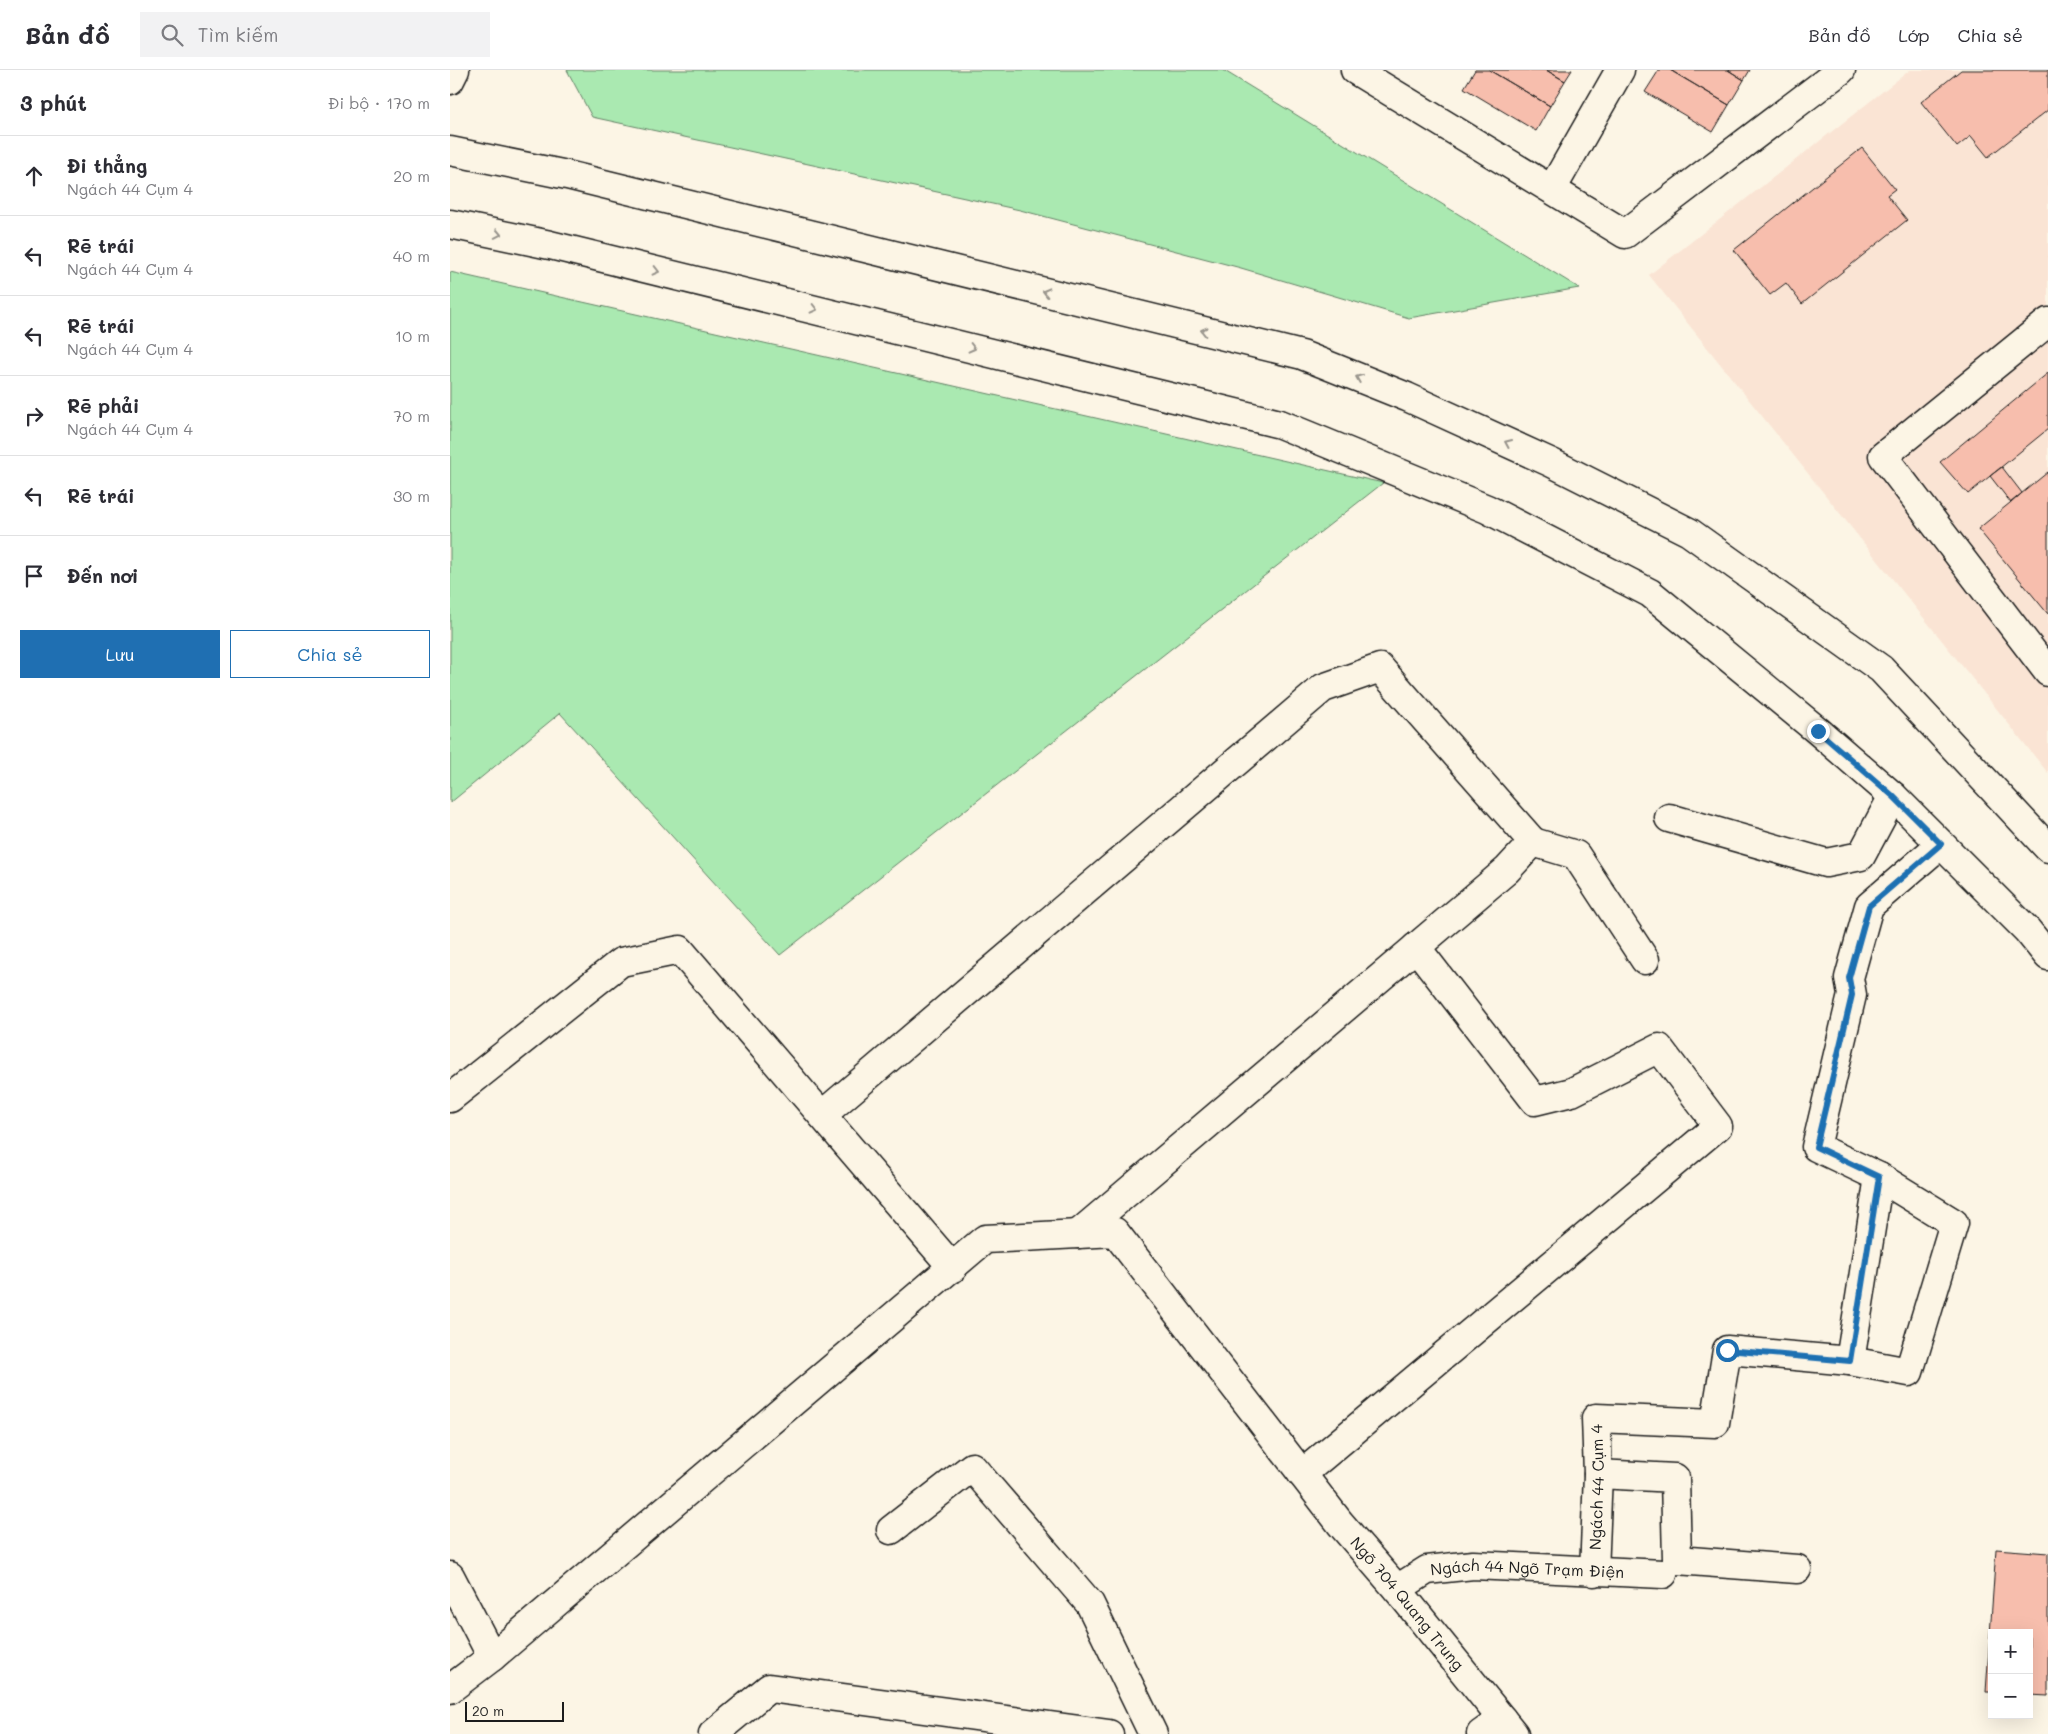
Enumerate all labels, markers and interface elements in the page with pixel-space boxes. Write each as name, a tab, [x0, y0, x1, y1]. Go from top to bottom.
search box	[140, 12, 490, 57]
text: Bản đồ	[25, 19, 110, 50]
icon: search	[158, 21, 186, 49]
text: Tìm kiếm	[198, 22, 278, 47]
text: Bản đồ	[1809, 23, 1870, 47]
text: Lớp	[1898, 23, 1930, 47]
text: Chia sẻ	[1958, 23, 2023, 47]
text: 3 phút	[20, 89, 87, 116]
text: Đi bộ · 170 m	[328, 92, 430, 113]
text: Đi thẳng	[67, 153, 147, 178]
icon: ahead	[20, 162, 48, 190]
text: 20 m	[393, 165, 430, 186]
text: Ngách 44 Cụm 4	[67, 178, 193, 199]
one-way arrow	[493, 228, 502, 239]
text: Rẽ trái	[67, 233, 135, 258]
icon: left	[20, 242, 48, 270]
text: 40 m	[393, 245, 430, 266]
text: Ngách 44 Cụm 4	[67, 258, 193, 279]
one-way arrow	[652, 265, 661, 276]
one-way arrow	[1041, 287, 1050, 298]
one-way arrow	[809, 304, 817, 314]
text: Rẽ trái	[67, 313, 135, 338]
icon: left	[20, 322, 48, 350]
text: 10 m	[395, 325, 430, 346]
one-way arrow	[1199, 326, 1208, 337]
text: Ngách 44 Cụm 4	[67, 338, 193, 359]
one-way arrow	[967, 342, 976, 353]
one-way arrow	[1355, 374, 1364, 384]
text: Rẽ phải	[67, 393, 139, 418]
icon: right	[20, 402, 48, 430]
text: 70 m	[393, 405, 430, 426]
text: Ngách 44 Cụm 4	[67, 418, 193, 439]
one-way arrow	[1504, 438, 1513, 449]
icon: left	[20, 482, 48, 510]
text: Rẽ trái	[67, 483, 135, 508]
text: 30 m	[393, 485, 430, 506]
icon: arrive	[20, 562, 48, 590]
text: Đến nơi	[67, 563, 139, 588]
button: Lưu	[20, 630, 220, 678]
button: Chia sẻ	[230, 630, 430, 678]
route end	[1807, 720, 1830, 743]
route start	[1716, 1339, 1739, 1362]
street label: Ngách 44 Cụm 4	[1584, 1423, 1608, 1550]
street label: Ngõ 704 Quang Trung	[1346, 1532, 1469, 1674]
street label: Ngách 44 Ngõ Trạm Điện	[1429, 1554, 1625, 1582]
map controls	[1988, 1629, 2033, 1719]
button: +	[1988, 1629, 2033, 1674]
button: −	[1988, 1674, 2033, 1719]
scale bar	[465, 1699, 564, 1722]
text: 20 m	[472, 1701, 504, 1720]

